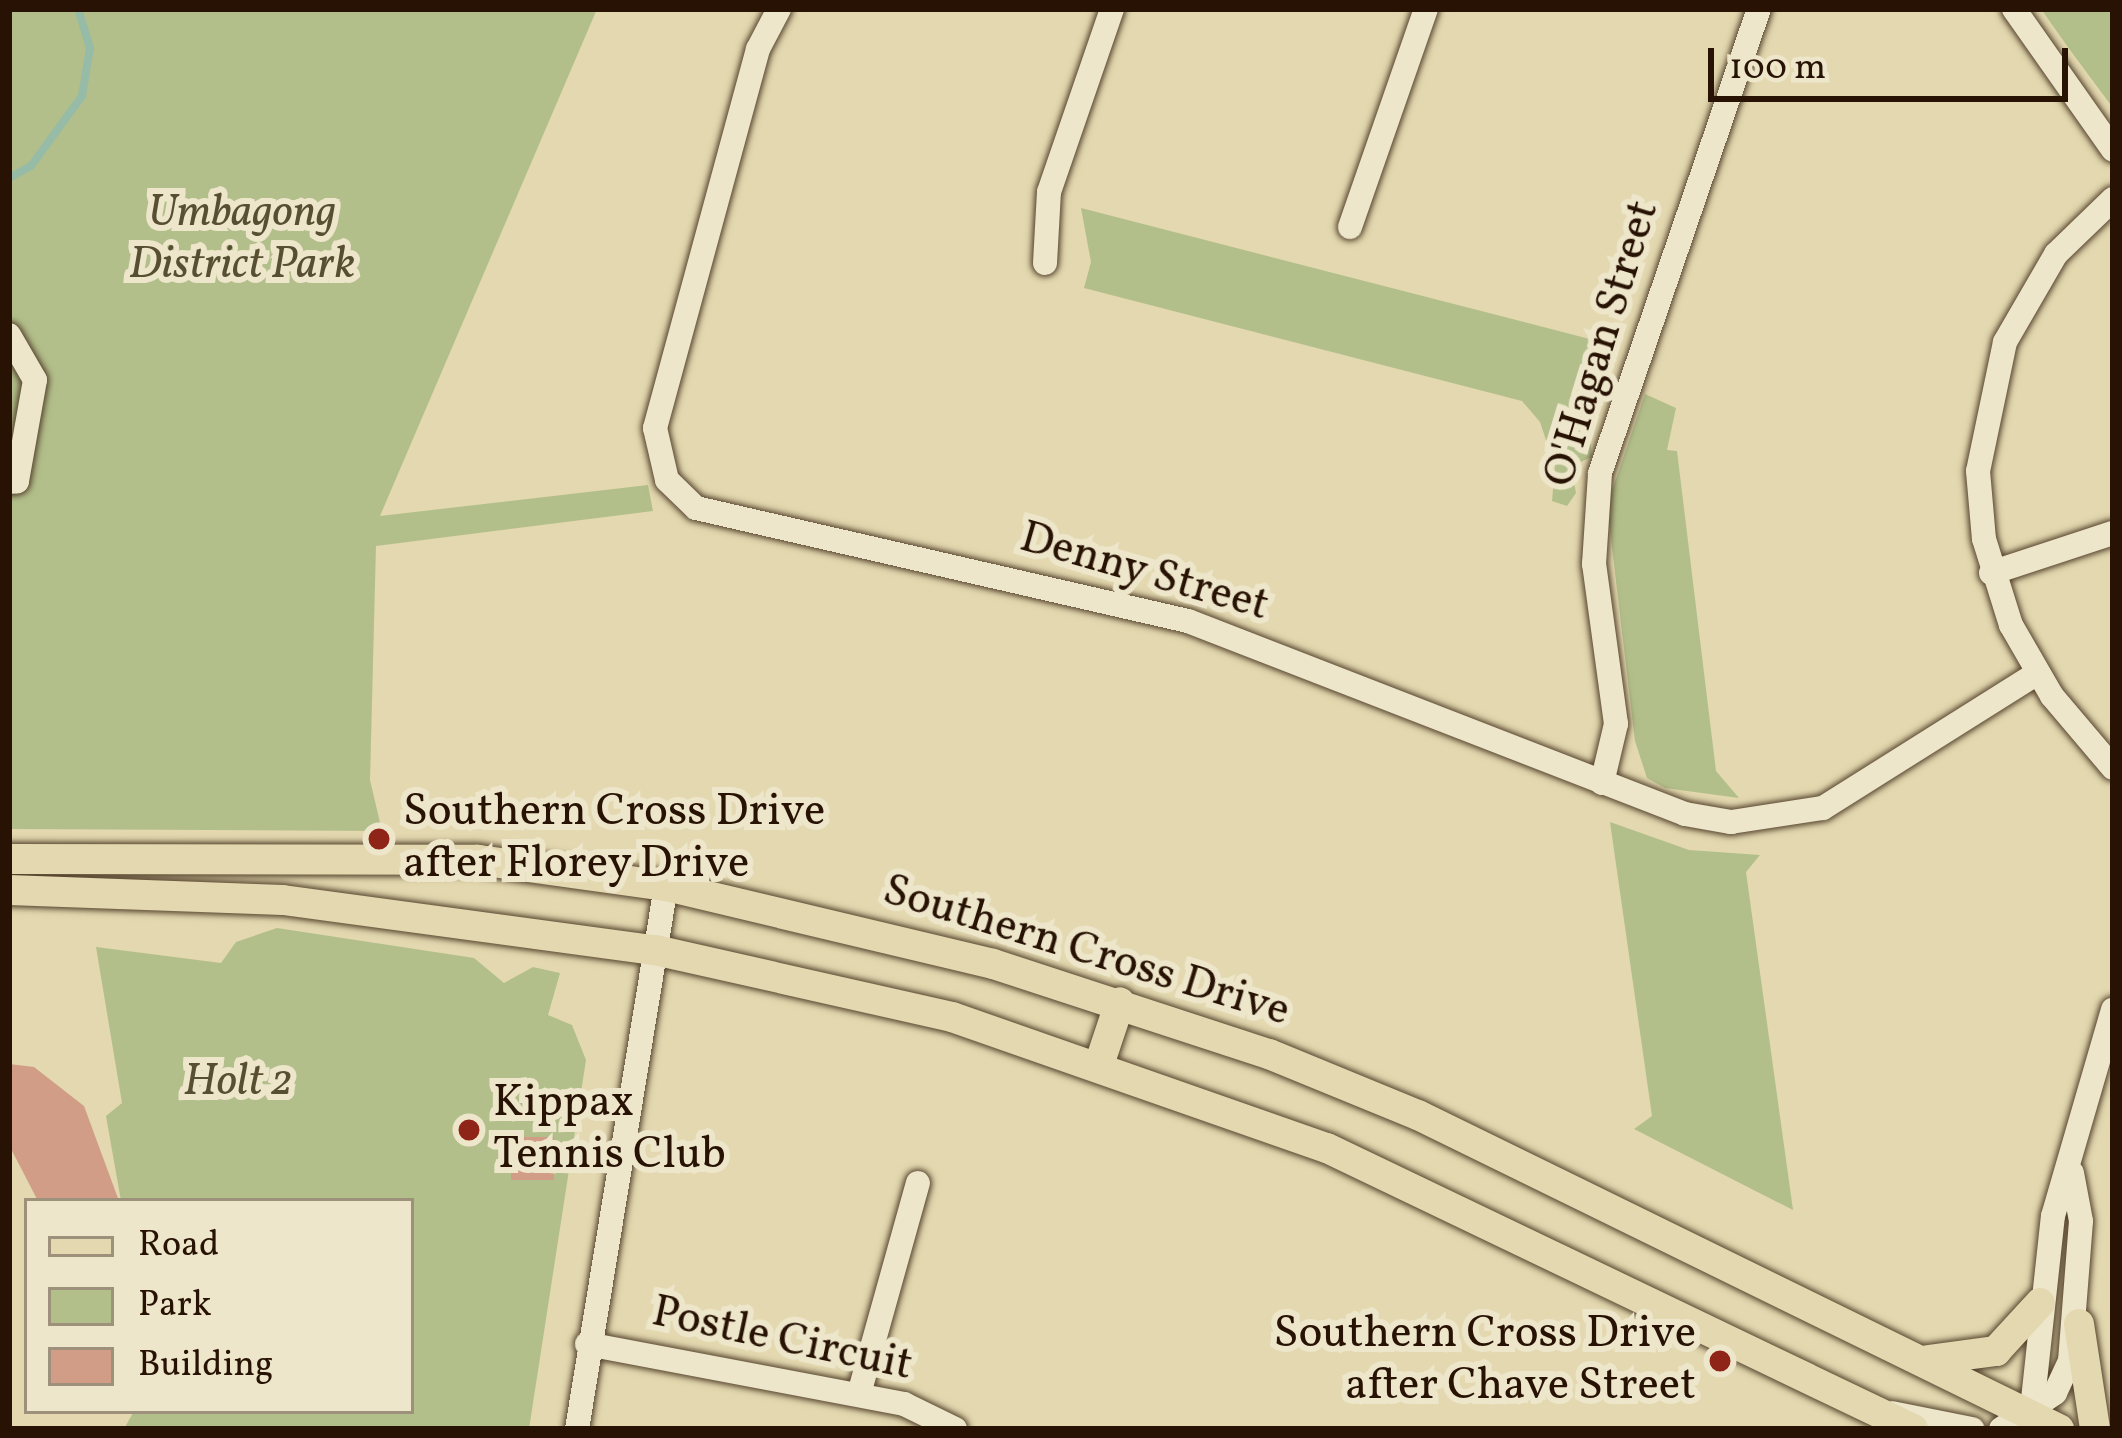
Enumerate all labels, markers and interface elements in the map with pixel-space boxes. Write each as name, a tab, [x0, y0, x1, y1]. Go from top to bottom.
scale bar	[1714, 24, 2074, 98]
text: 100 m	[1729, 44, 1826, 94]
park label: Umbagong District Park	[129, 187, 355, 293]
street label: O'Hagan Street	[1534, 194, 1672, 494]
street label: Denny Street	[1013, 512, 1275, 634]
place label: Southern Cross Drive after Florey Drive	[403, 786, 825, 892]
marker: Southern Cross Drive after Florey Drive	[366, 826, 392, 852]
street label: Southern Cross Drive	[876, 864, 1296, 1040]
park label: Holt 2	[183, 1056, 293, 1110]
place label: Kippax Tennis Club	[493, 1077, 726, 1183]
marker: Kippax Tennis Club	[456, 1117, 482, 1143]
legend	[24, 1198, 414, 1414]
text: Road	[138, 1221, 219, 1271]
text: Park	[138, 1281, 212, 1331]
street label: Postle Circuit	[647, 1286, 917, 1394]
place label: Southern Cross Drive after Chave Street	[1274, 1308, 1696, 1414]
text: Building	[138, 1341, 273, 1391]
marker: Southern Cross Drive after Chave Street	[1707, 1348, 1733, 1374]

